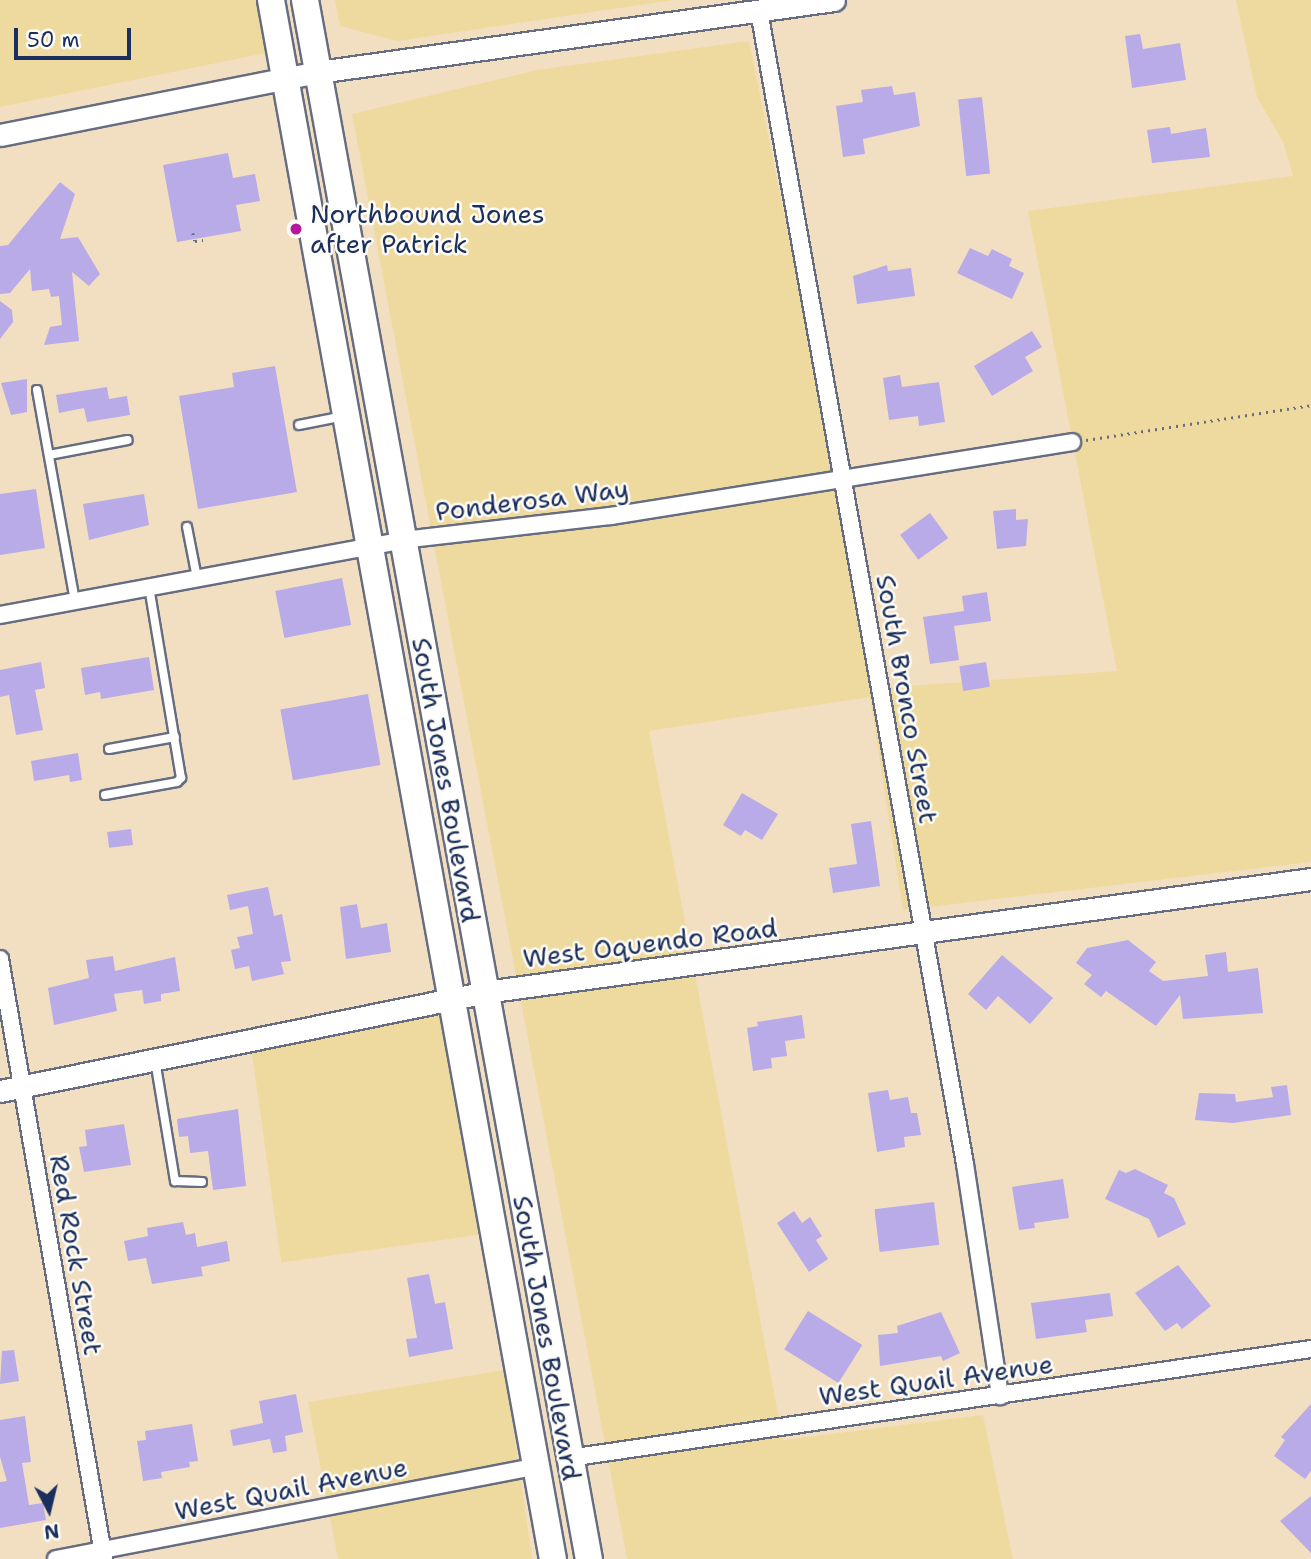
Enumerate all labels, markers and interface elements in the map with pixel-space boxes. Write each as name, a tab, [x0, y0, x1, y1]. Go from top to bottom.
scale bar	[18, 14, 135, 58]
text: 50 m	[27, 26, 80, 54]
place label: Northbound Jones after Patrick	[310, 198, 545, 260]
marker: Northbound Jones after Patrick	[288, 221, 304, 237]
street label: Ponderosa Way	[433, 473, 631, 527]
street label: South Bronco Street	[870, 572, 944, 826]
street label: South Jones Boulevard	[406, 635, 486, 925]
street label: West Oquendo Road	[521, 912, 779, 974]
street label: Red Rock Street	[43, 1152, 109, 1358]
street label: South Jones Boulevard	[507, 1193, 587, 1483]
street label: West Quail Avenue	[817, 1348, 1055, 1412]
street label: West Quail Avenue	[172, 1451, 410, 1527]
north arrow	[14, 1475, 84, 1545]
text: N	[43, 1518, 61, 1545]

